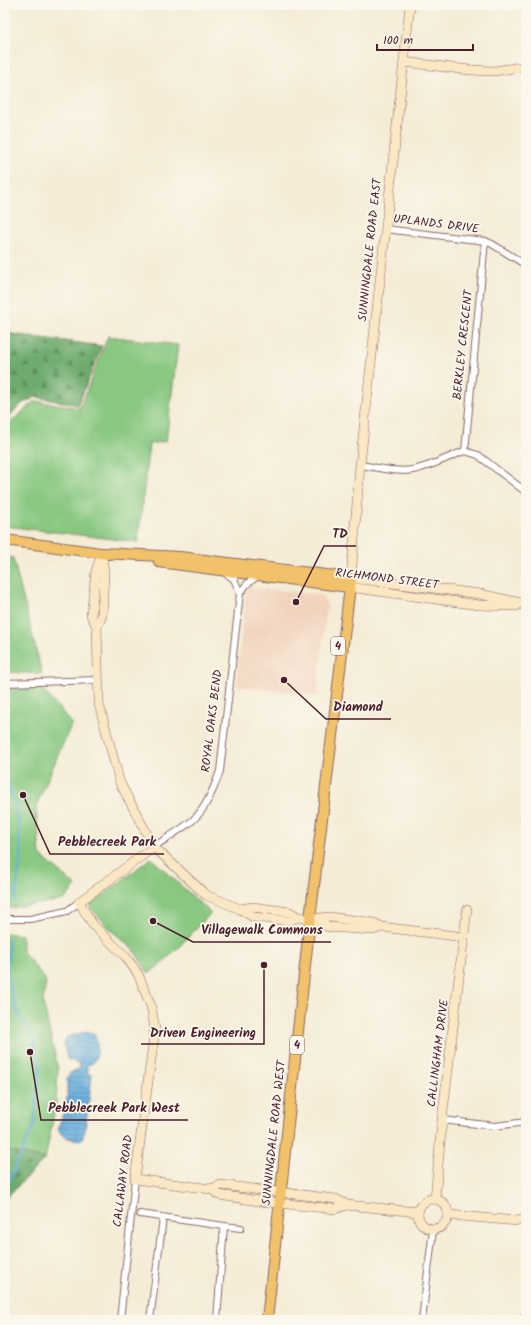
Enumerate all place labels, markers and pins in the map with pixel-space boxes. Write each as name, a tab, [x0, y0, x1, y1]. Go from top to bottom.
callout: TD	[324, 521, 356, 546]
callout: Diamond	[326, 694, 391, 719]
callout: Pebblecreek Park	[50, 829, 164, 854]
callout: Villagewalk Commons	[193, 917, 331, 942]
callout: Driven Engineering	[141, 1019, 264, 1044]
callout: Pebblecreek Park West	[41, 1095, 188, 1120]

